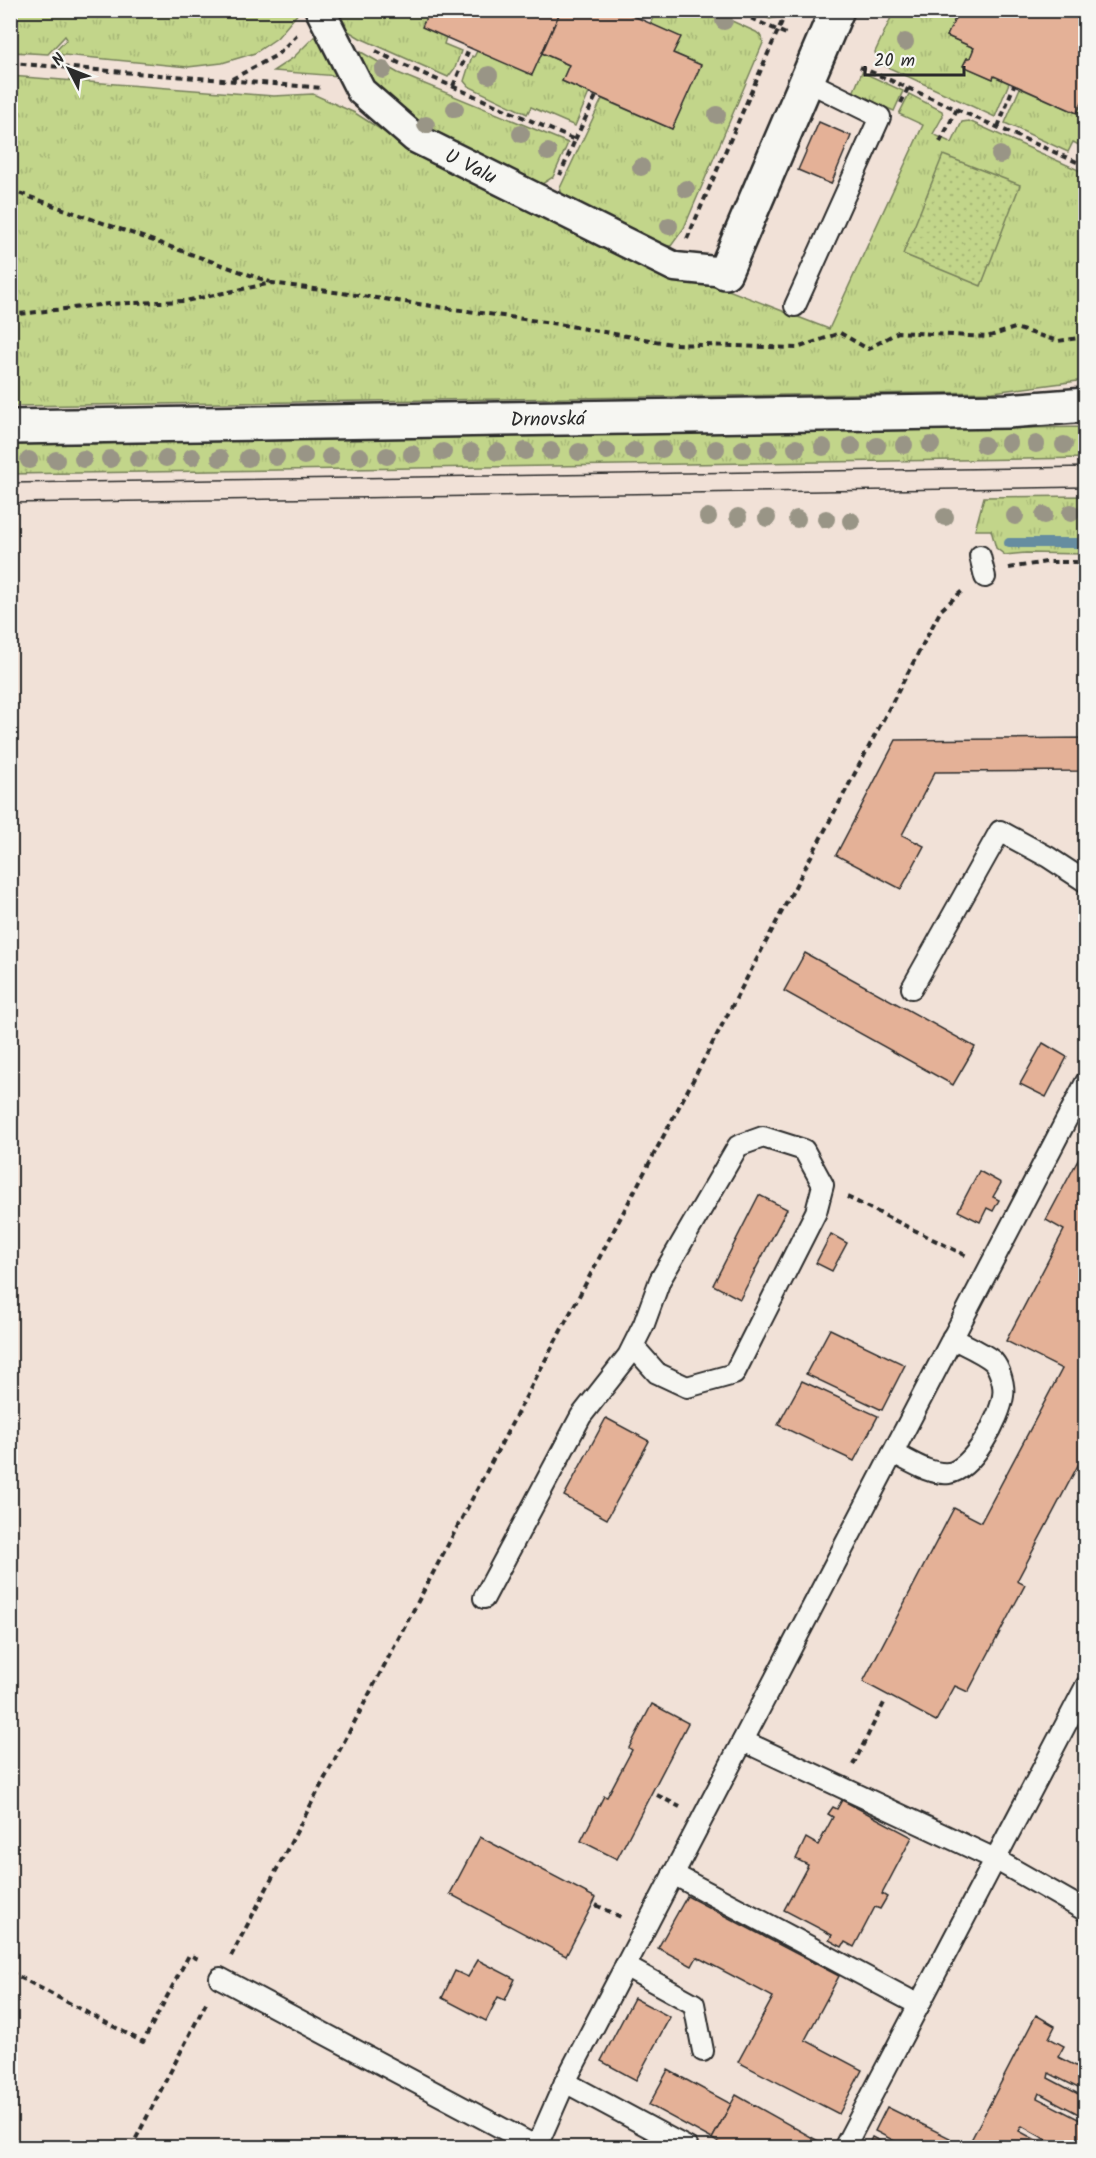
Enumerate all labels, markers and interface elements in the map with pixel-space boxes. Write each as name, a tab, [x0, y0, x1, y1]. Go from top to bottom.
north arrow	[39, 39, 99, 99]
scale bar	[865, 39, 964, 77]
text: 20 m	[874, 47, 915, 76]
text: N	[46, 48, 72, 72]
street label: U Valu	[439, 141, 502, 194]
street label: Drnovská	[510, 404, 587, 437]

